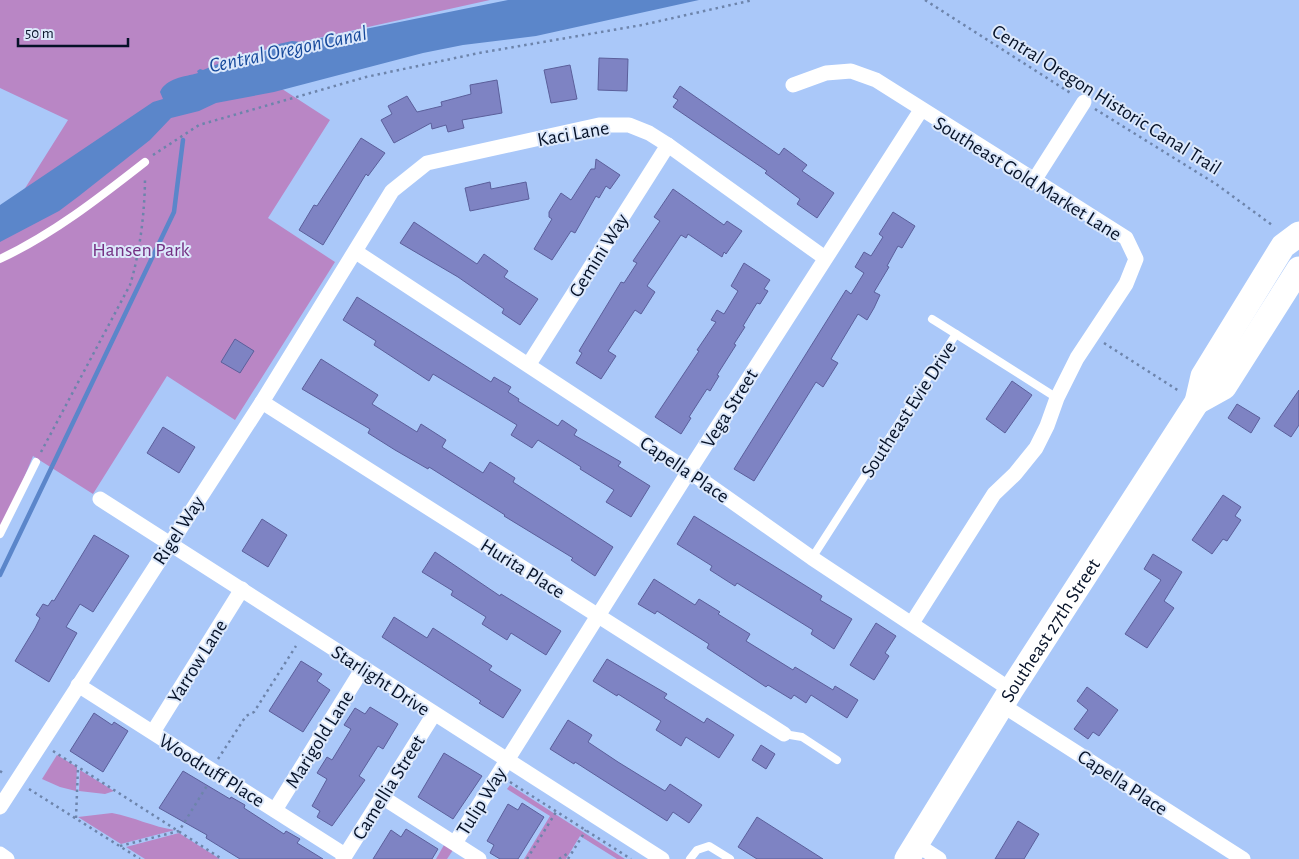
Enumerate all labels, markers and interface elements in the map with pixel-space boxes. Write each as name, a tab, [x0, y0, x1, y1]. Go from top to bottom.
scale bar	[18, 15, 128, 47]
street label: Central Oregon Historic Canal Trail	[988, 21, 1224, 179]
water label: Central Oregon Canal	[207, 22, 369, 76]
text: 50 m	[25, 26, 54, 41]
street label: Southeast Gold Market Lane	[930, 113, 1125, 245]
street label: Kaci Lane	[536, 118, 611, 150]
street label: Gemini Way	[565, 210, 633, 301]
park label: Hansen Park	[92, 240, 190, 260]
street label: Southeast Evie Drive	[857, 338, 960, 481]
street label: Vega Street	[698, 365, 762, 451]
street label: Capella Place	[636, 433, 733, 507]
street label: Rigel Way	[149, 492, 209, 568]
street label: Hurita Place	[477, 535, 568, 603]
street label: Southeast 27th Street	[997, 555, 1104, 706]
street label: Yarrow Lane	[164, 616, 231, 707]
street label: Starlight Drive	[328, 642, 433, 720]
street label: Marigold Lane	[282, 687, 358, 792]
street label: Woodruff Place	[155, 730, 268, 811]
street label: Camellia Street	[349, 731, 429, 843]
street label: Capella Place	[1074, 746, 1171, 819]
street label: Tulip Way	[453, 764, 511, 839]

